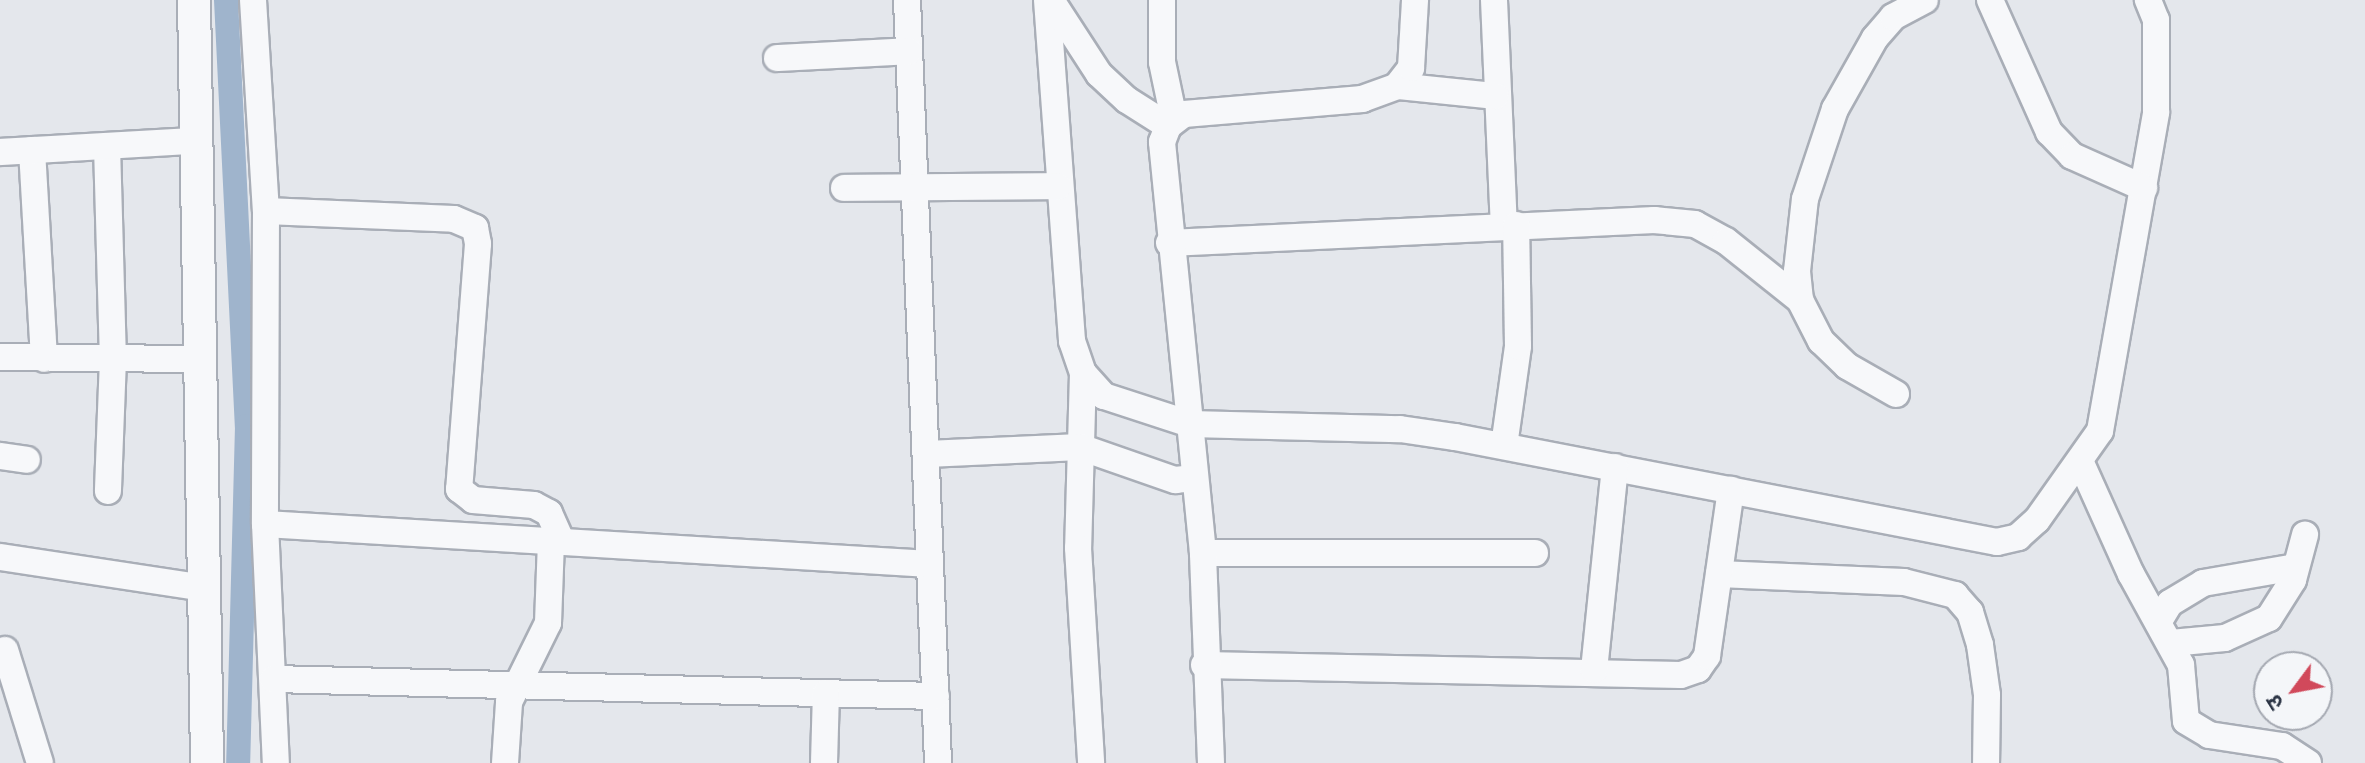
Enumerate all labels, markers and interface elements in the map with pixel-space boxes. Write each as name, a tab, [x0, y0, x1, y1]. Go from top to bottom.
north arrow	[2253, 651, 2333, 731]
text: उ	[2260, 690, 2289, 715]

